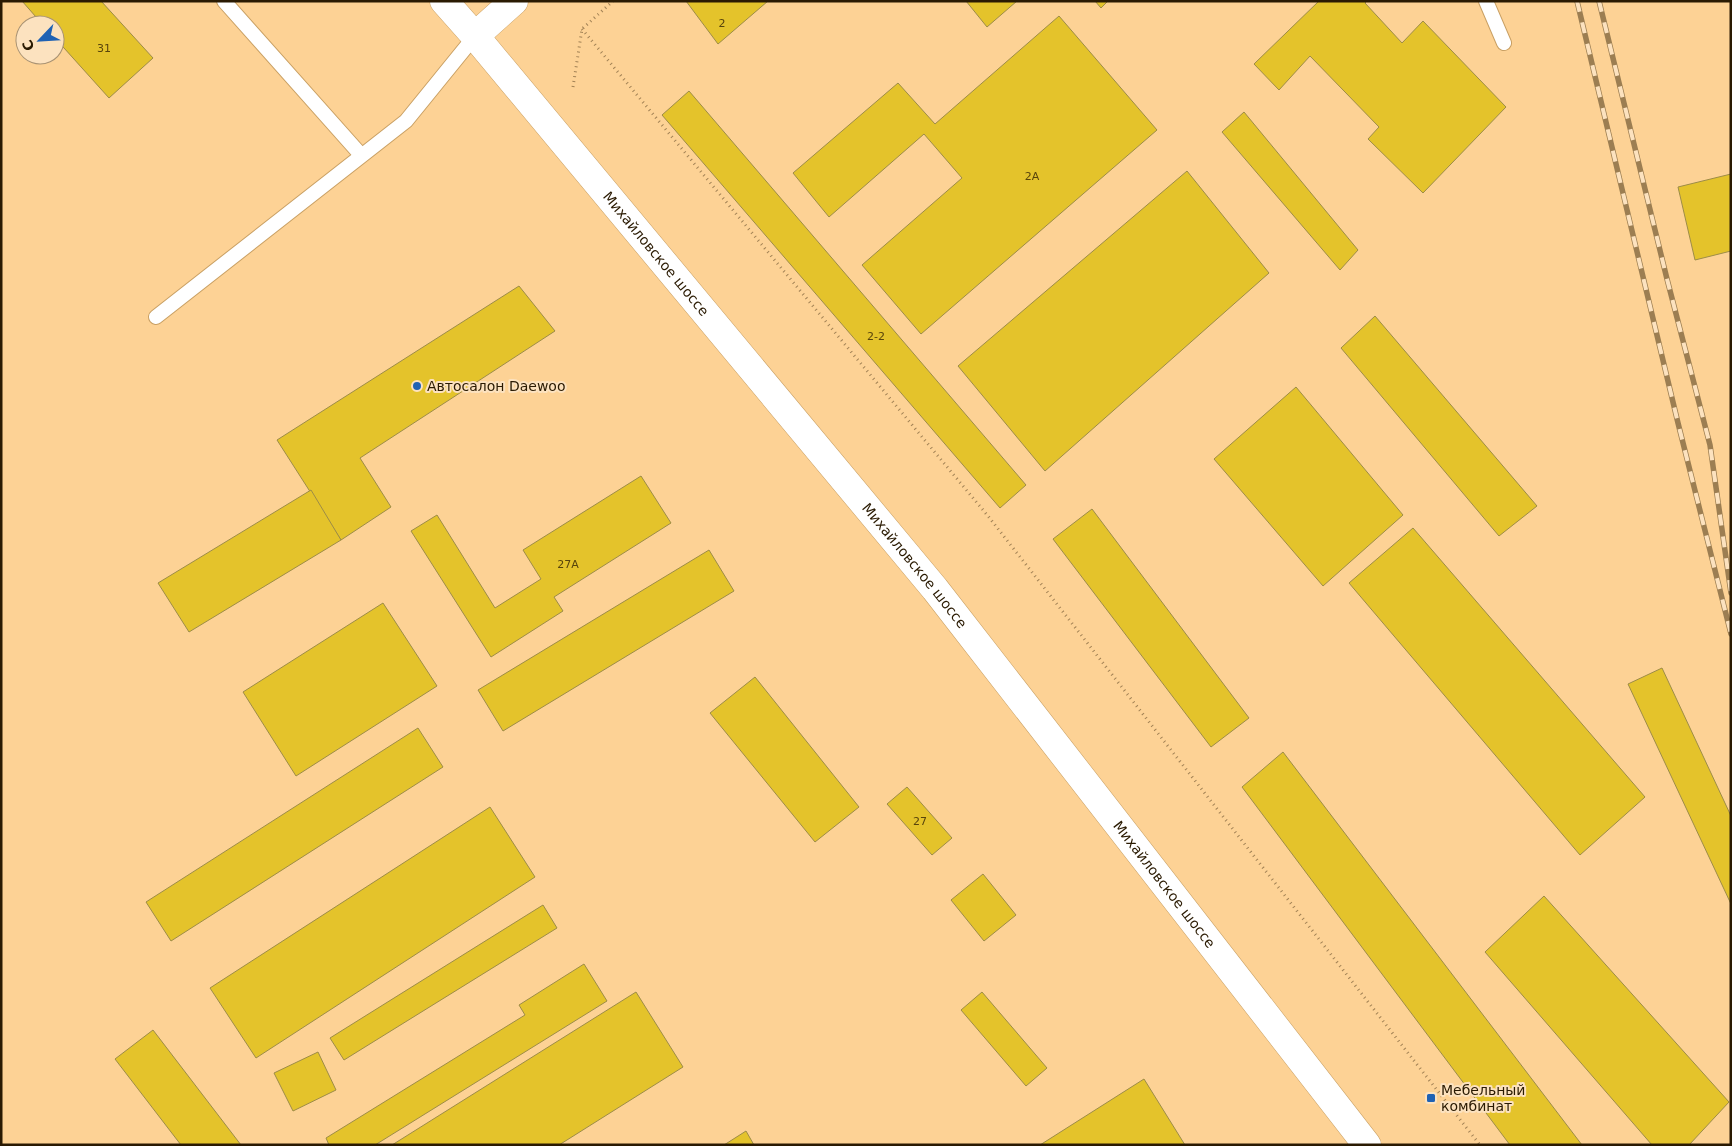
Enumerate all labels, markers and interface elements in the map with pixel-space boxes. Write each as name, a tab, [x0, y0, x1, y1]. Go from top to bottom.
north arrow	[15, 15, 65, 65]
house number: 2	[719, 17, 726, 30]
text: С	[19, 37, 38, 54]
house number: 31	[97, 42, 111, 55]
house number: 2А	[1025, 170, 1040, 183]
street label: Михайловское шоссе	[600, 189, 712, 319]
house number: 2-2	[867, 330, 885, 343]
place label: Автосалон Daewoo	[427, 378, 566, 394]
marker: Автосалон Daewoo	[411, 380, 423, 392]
street label: Михайловское шоссе	[859, 500, 970, 631]
house number: 27А	[557, 558, 579, 571]
house number: 27	[913, 815, 927, 828]
street label: Михайловское шоссе	[1110, 818, 1219, 951]
place label: Мебельный комбинат	[1441, 1082, 1525, 1114]
marker: Мебельный комбинат	[1425, 1092, 1437, 1104]

